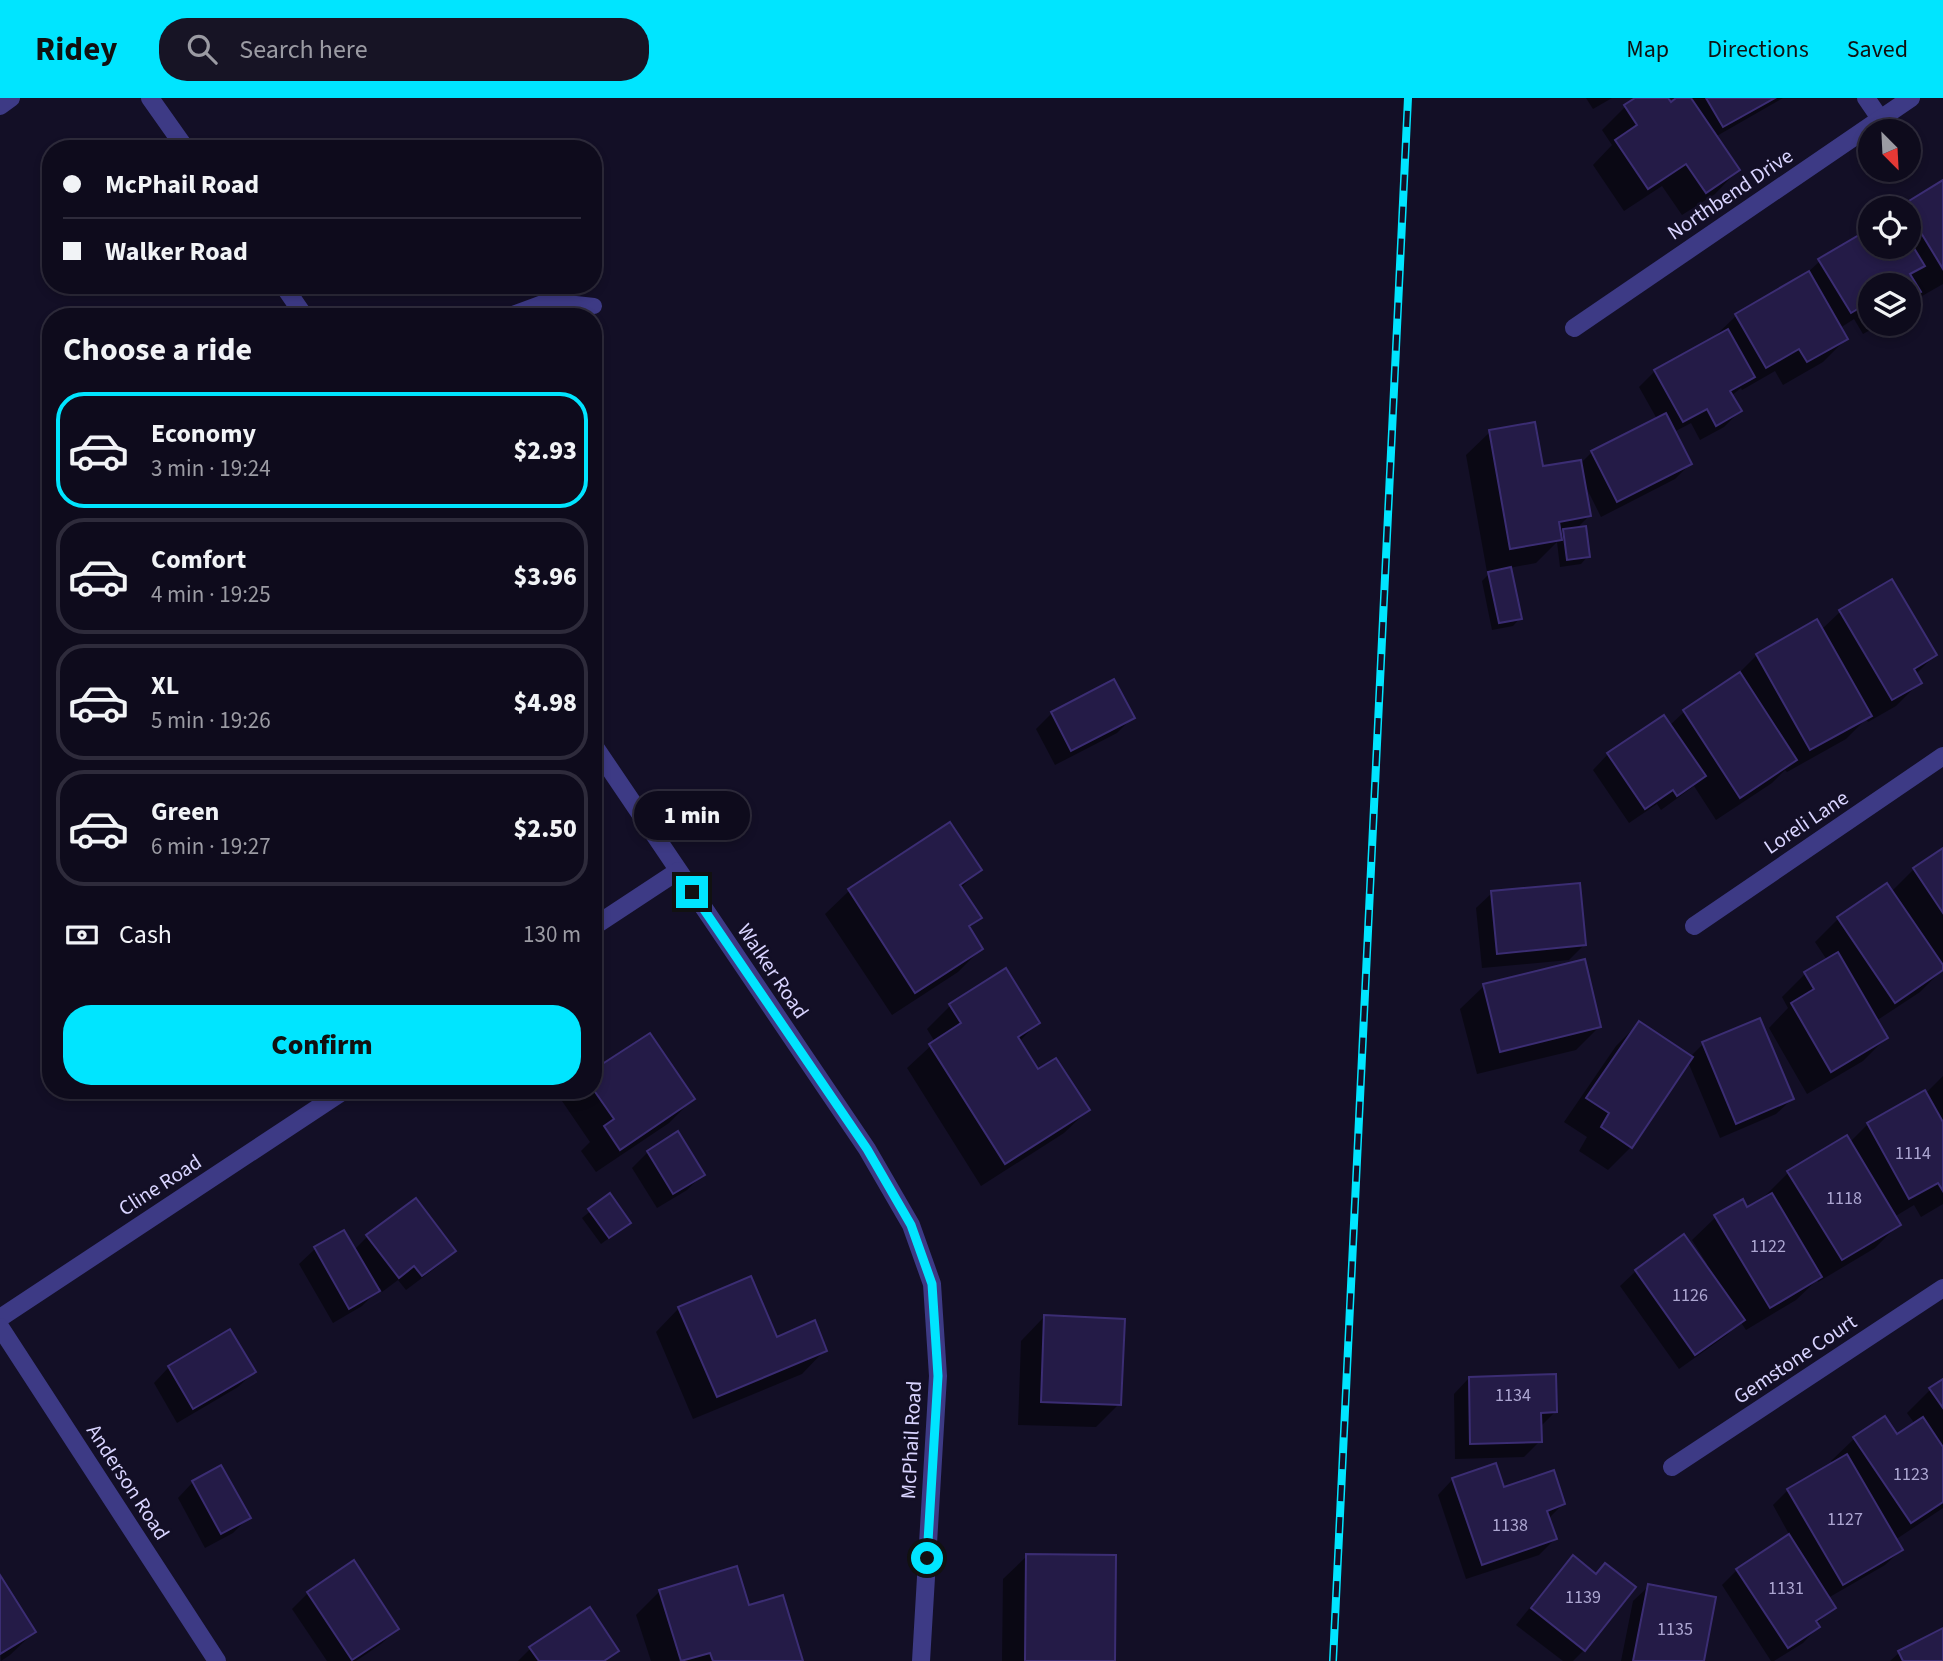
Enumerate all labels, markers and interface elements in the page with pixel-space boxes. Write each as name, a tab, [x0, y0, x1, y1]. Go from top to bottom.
search box	[159, 18, 649, 81]
text: Ridey	[35, 26, 117, 73]
icon: search	[183, 30, 221, 68]
text: Search here	[239, 31, 368, 68]
text: Map	[1626, 32, 1669, 67]
text: Directions	[1707, 32, 1809, 67]
text: Saved	[1847, 32, 1908, 67]
north arrow	[1858, 119, 1922, 182]
map controls	[1858, 119, 1921, 336]
street label: Northbend Drive	[1661, 141, 1799, 247]
text: McPhail Road	[105, 166, 259, 203]
button: locate	[1858, 196, 1921, 259]
text: Walker Road	[105, 233, 248, 270]
button: layers	[1858, 273, 1921, 336]
text: Choose a ride	[63, 327, 252, 373]
text: Economy	[151, 415, 256, 452]
icon: car	[67, 419, 130, 482]
text: $2.93	[513, 432, 577, 469]
text: 3 min · 19:24	[151, 452, 271, 485]
text: Comfort	[151, 541, 246, 578]
icon: car	[67, 545, 130, 608]
text: $3.96	[513, 558, 577, 595]
text: 4 min · 19:25	[151, 578, 271, 611]
text: XL	[151, 667, 179, 704]
icon: car	[67, 671, 130, 734]
text: $4.98	[513, 684, 577, 721]
text: 5 min · 19:26	[151, 704, 271, 737]
street label: Loreli Lane	[1758, 783, 1854, 861]
callout: 1 min	[634, 790, 750, 840]
text: Green	[151, 793, 219, 830]
icon: car	[67, 797, 130, 860]
text: 1 min	[664, 799, 720, 832]
text: $2.50	[513, 810, 577, 847]
text: 6 min · 19:27	[151, 830, 271, 863]
route end	[676, 876, 708, 908]
icon: cash	[63, 916, 101, 954]
text: Cash	[119, 916, 172, 953]
street label: Walker Road	[730, 917, 816, 1025]
text: 130 m	[523, 918, 581, 951]
button: Confirm	[63, 1005, 581, 1085]
house number: 1114	[1895, 1141, 1931, 1166]
street label: Cline Road	[113, 1147, 207, 1223]
house number: 1118	[1826, 1186, 1862, 1211]
house number: 1122	[1750, 1234, 1786, 1259]
house number: 1126	[1672, 1283, 1708, 1308]
street label: Gemstone Court	[1727, 1307, 1863, 1411]
street label: McPhail Road	[893, 1380, 929, 1500]
house number: 1134	[1495, 1383, 1531, 1408]
street label: Anderson Road	[79, 1418, 177, 1546]
house number: 1123	[1893, 1462, 1929, 1487]
house number: 1127	[1827, 1507, 1863, 1532]
house number: 1138	[1492, 1513, 1528, 1538]
route start	[911, 1542, 943, 1574]
house number: 1131	[1768, 1576, 1804, 1601]
house number: 1139	[1565, 1585, 1601, 1610]
house number: 1135	[1657, 1617, 1693, 1642]

